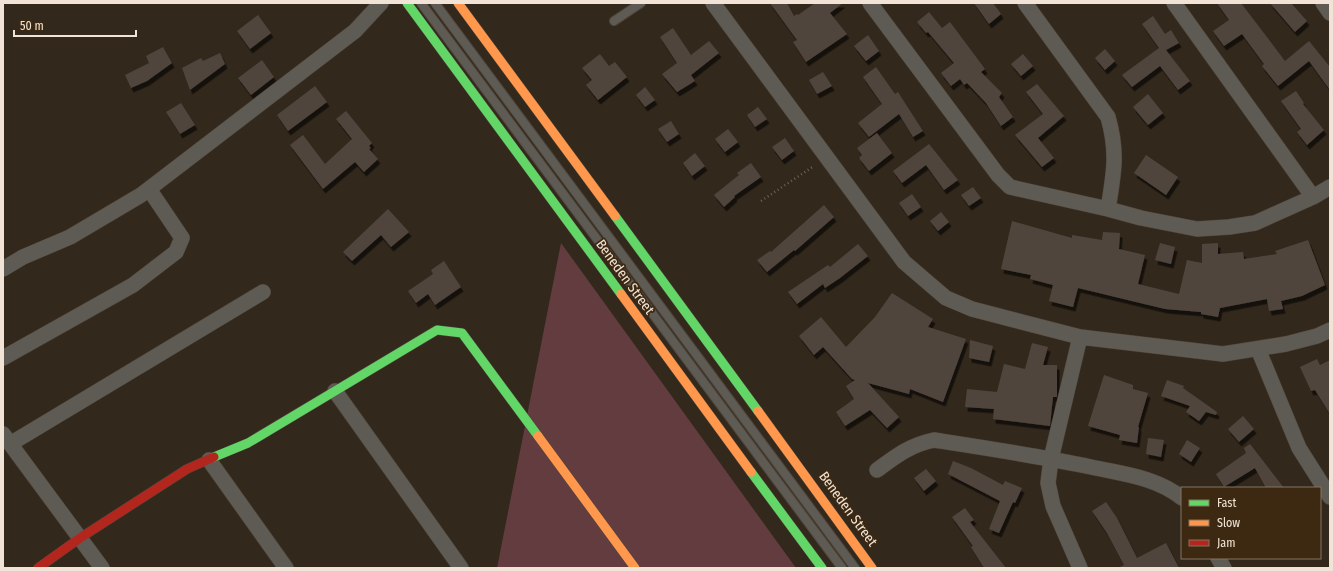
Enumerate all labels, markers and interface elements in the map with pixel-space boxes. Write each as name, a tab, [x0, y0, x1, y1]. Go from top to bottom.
scale bar	[14, 12, 136, 38]
text: 50 m	[20, 19, 44, 33]
street label: Beneden Street	[592, 236, 658, 318]
street label: Beneden Street	[815, 468, 881, 550]
legend	[1181, 487, 1321, 559]
text: Fast	[1217, 496, 1236, 510]
text: Slow	[1217, 516, 1240, 530]
text: Jam	[1217, 536, 1235, 550]

